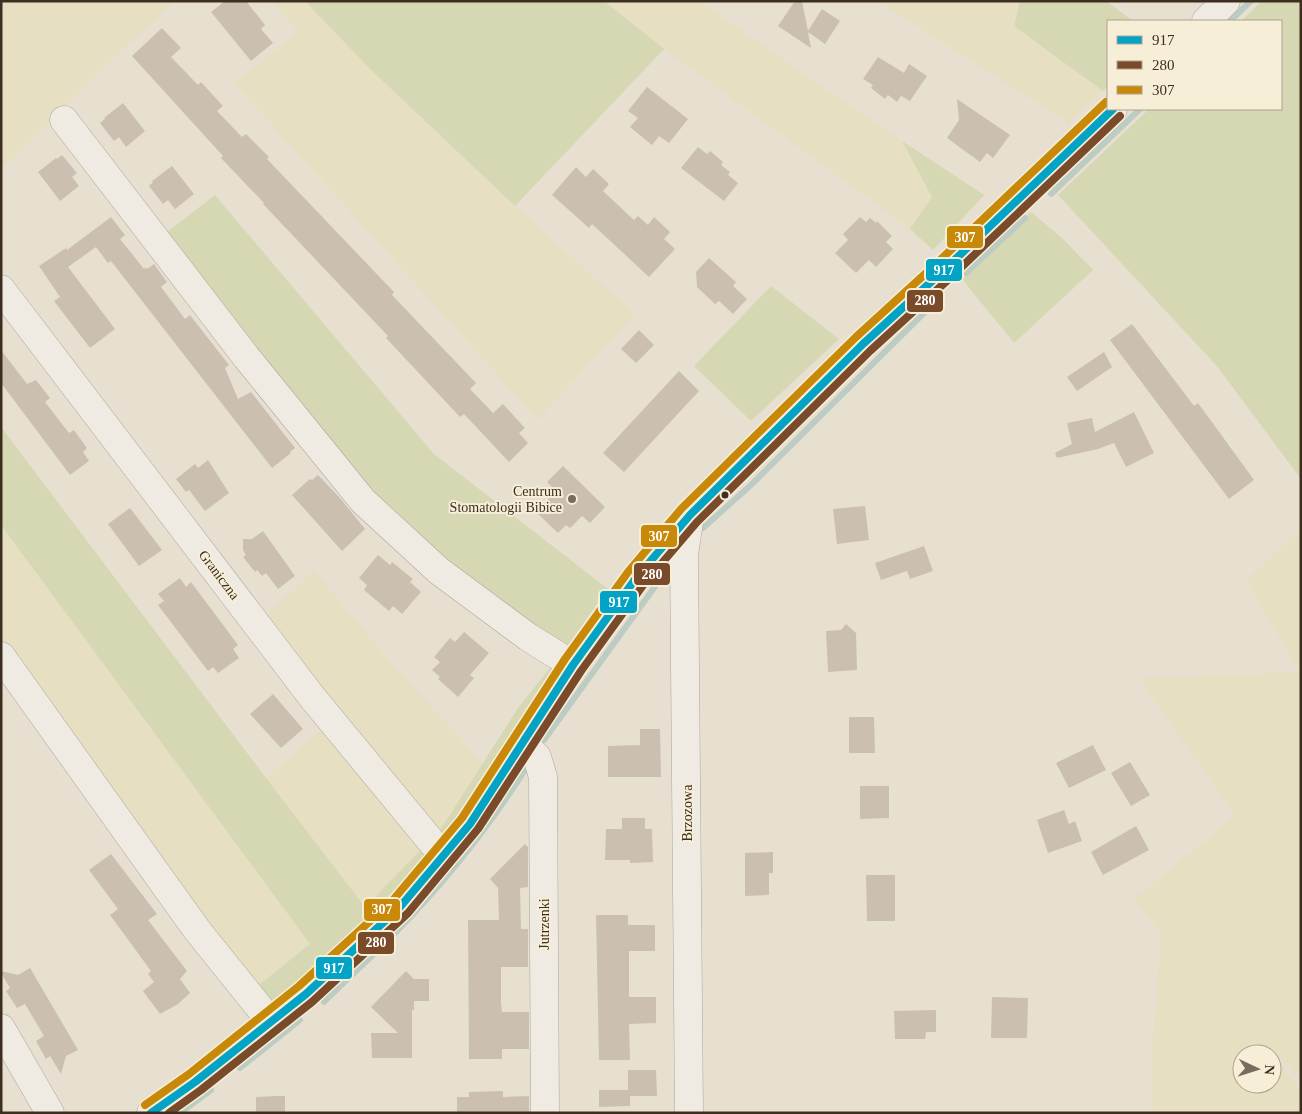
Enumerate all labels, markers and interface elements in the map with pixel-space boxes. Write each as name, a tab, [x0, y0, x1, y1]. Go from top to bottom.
legend	[1107, 20, 1282, 110]
text: 917	[1152, 32, 1175, 48]
text: 280	[1152, 57, 1175, 73]
text: 307	[1152, 82, 1175, 98]
line badge: 307	[946, 225, 984, 249]
text: 307	[955, 230, 976, 245]
line badge: 917	[925, 258, 963, 282]
text: 917	[934, 263, 955, 278]
line badge: 280	[906, 289, 944, 313]
text: 280	[915, 293, 936, 308]
place label: Centrum Stomatologii Bibice	[450, 484, 562, 515]
unlabelled marker	[720, 490, 730, 500]
marker: Centrum Stomatologii Bibice	[566, 493, 578, 505]
line badge: 307	[640, 524, 678, 548]
text: 307	[649, 529, 670, 544]
street label: Graniczna	[196, 548, 243, 603]
line badge: 280	[633, 562, 671, 586]
text: 280	[642, 567, 663, 582]
line badge: 917	[599, 590, 638, 614]
text: 917	[609, 595, 630, 610]
street label: Brzozowa	[680, 784, 695, 841]
line badge: 307	[363, 898, 401, 922]
street label: Jutrzenki	[537, 898, 552, 950]
text: 307	[372, 902, 393, 917]
line badge: 280	[357, 931, 395, 955]
text: 280	[366, 935, 387, 950]
line badge: 917	[315, 956, 353, 980]
text: 917	[324, 961, 345, 976]
north arrow	[1232, 1044, 1282, 1094]
text: N	[1262, 1064, 1277, 1075]

